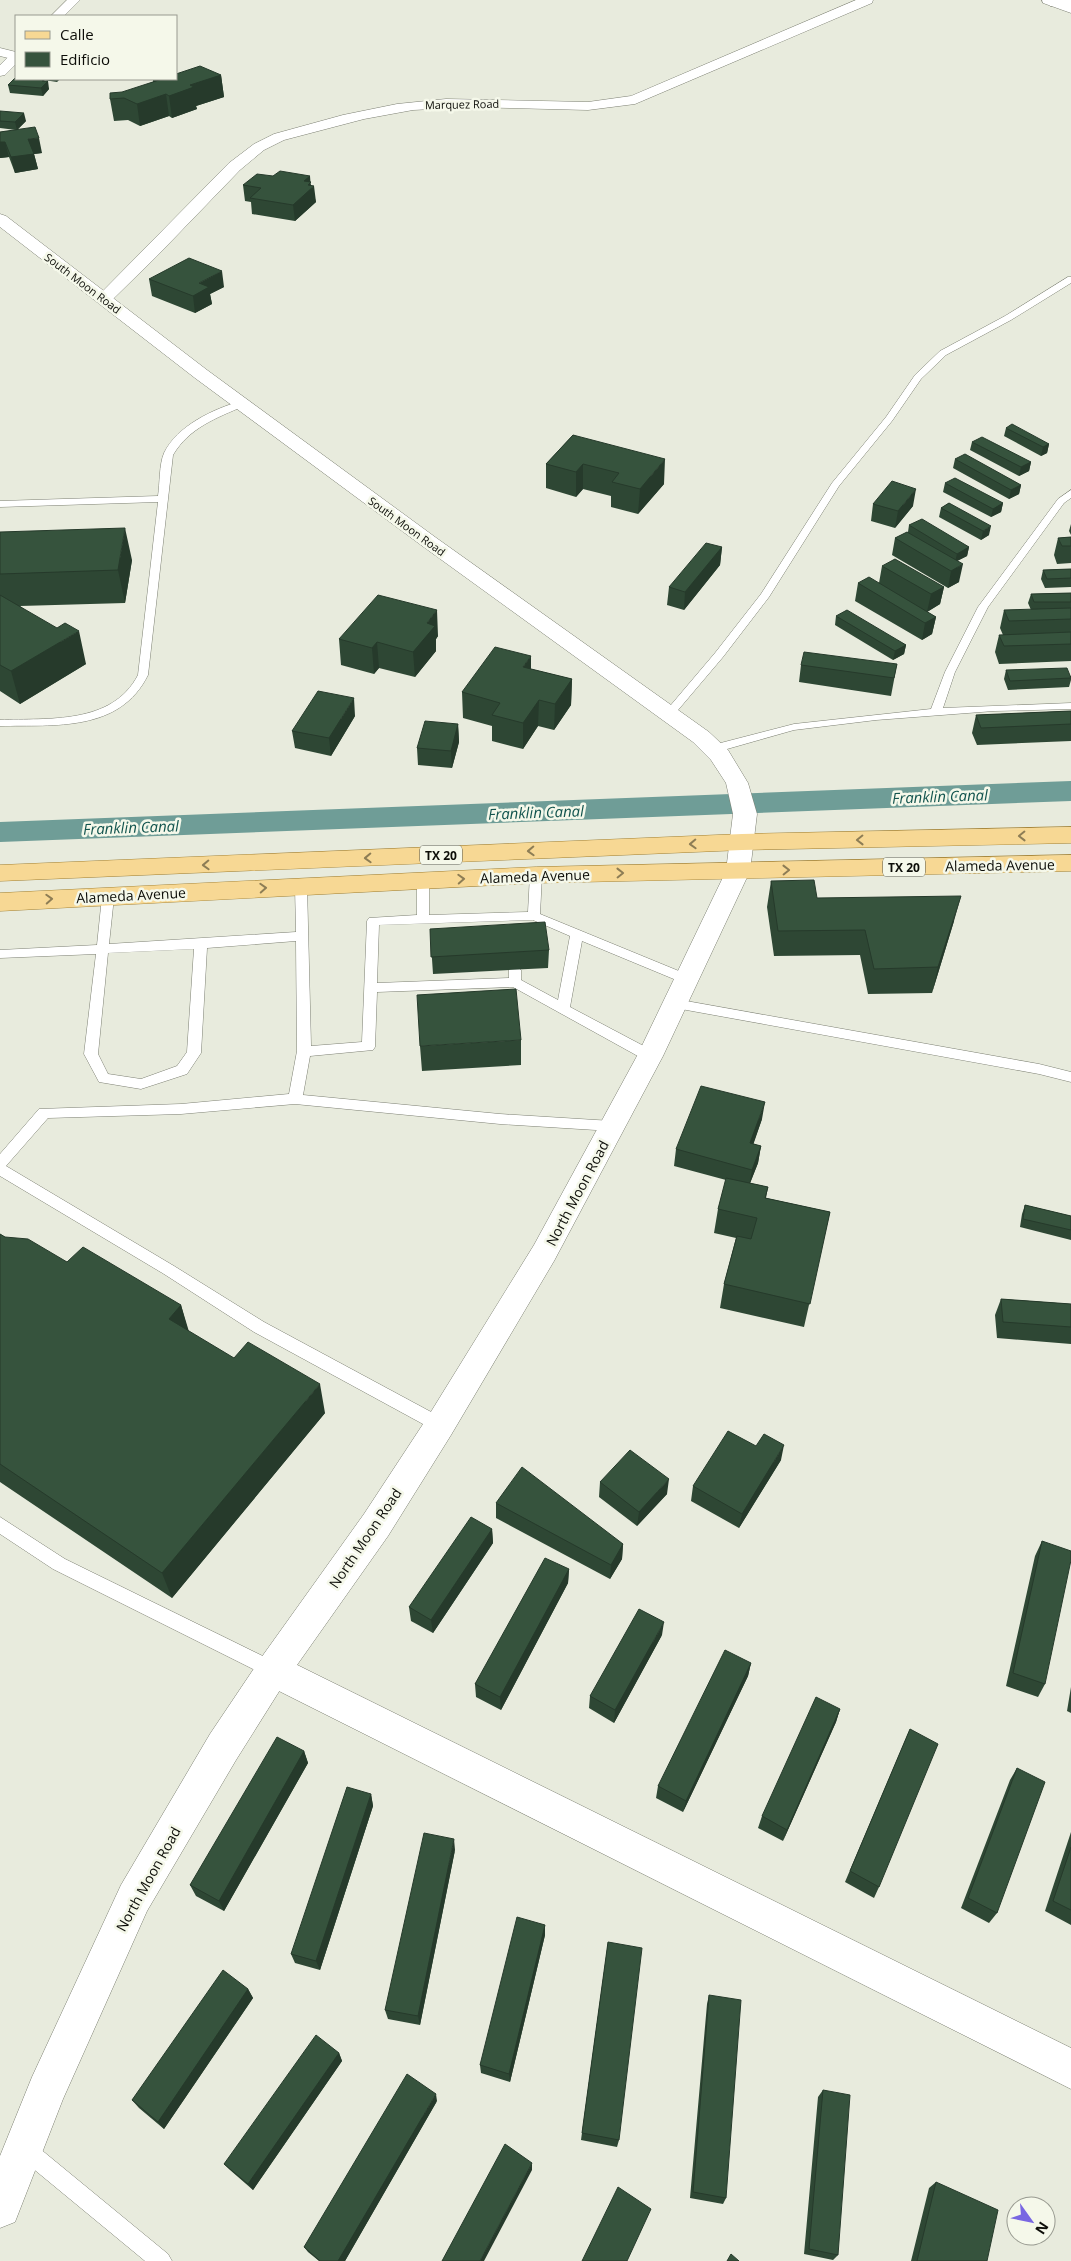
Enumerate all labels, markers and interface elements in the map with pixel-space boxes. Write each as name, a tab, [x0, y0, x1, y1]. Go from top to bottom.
legend	[15, 15, 178, 80]
text: Calle	[60, 24, 94, 44]
text: Edificio	[60, 49, 110, 69]
street label: Marquez Road	[425, 96, 499, 112]
street label: South Moon Road	[42, 249, 124, 317]
street label: South Moon Road	[365, 493, 449, 559]
water label: Franklin Canal	[892, 784, 989, 808]
water label: Franklin Canal	[488, 800, 585, 824]
water label: Franklin Canal	[83, 815, 180, 839]
one-way arrow	[1018, 831, 1026, 842]
one-way arrow	[856, 834, 864, 845]
one-way arrow	[689, 839, 696, 849]
road number: TX 20	[420, 846, 462, 864]
one-way arrow	[526, 846, 534, 856]
one-way arrow	[364, 852, 372, 863]
street label: Alameda Avenue	[945, 855, 1055, 875]
road number: TX 20	[883, 858, 925, 876]
one-way arrow	[202, 859, 210, 870]
one-way arrow	[783, 864, 791, 875]
street label: Alameda Avenue	[480, 865, 590, 887]
one-way arrow	[617, 868, 625, 878]
one-way arrow	[457, 874, 465, 885]
street label: Alameda Avenue	[76, 883, 186, 907]
one-way arrow	[260, 883, 268, 894]
one-way arrow	[45, 894, 53, 905]
street label: North Moon Road	[541, 1137, 613, 1249]
street label: North Moon Road	[324, 1484, 406, 1592]
street label: North Moon Road	[111, 1823, 185, 1935]
north arrow	[1006, 2196, 1056, 2246]
text: N	[1031, 2218, 1053, 2238]

